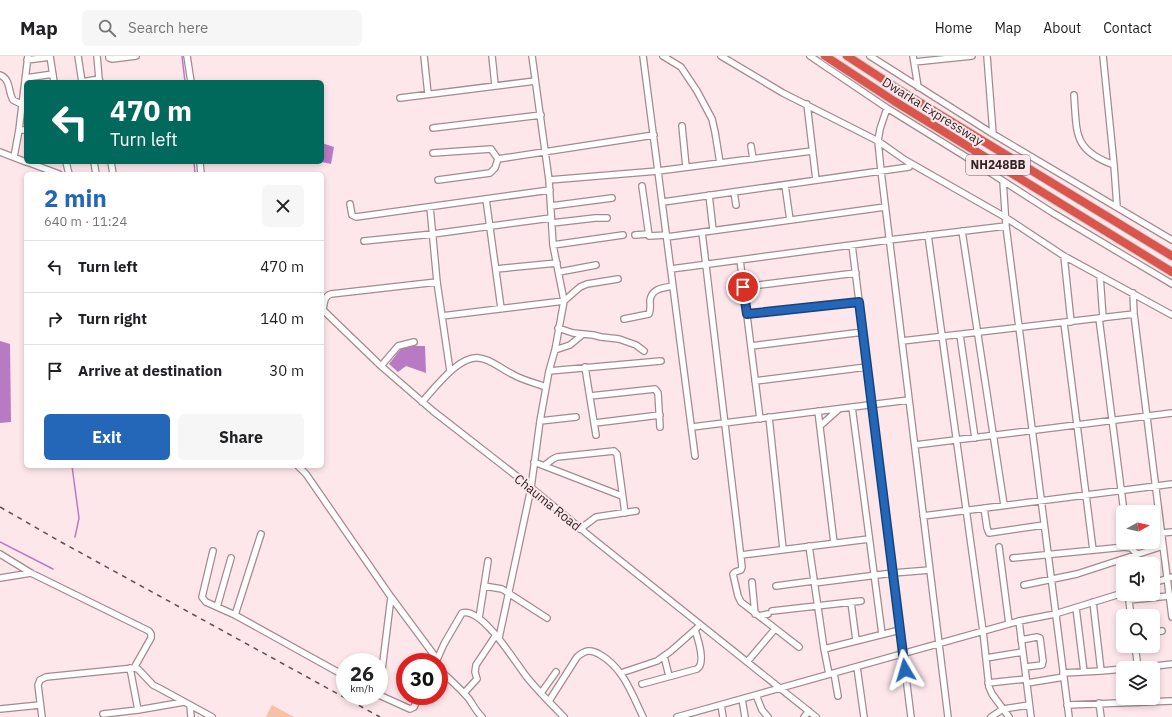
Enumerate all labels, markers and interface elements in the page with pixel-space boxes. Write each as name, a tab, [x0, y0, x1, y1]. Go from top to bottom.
search box	[82, 10, 362, 46]
text: Map	[20, 16, 58, 40]
icon: search	[96, 17, 118, 39]
text: Search here	[128, 18, 208, 37]
text: Home	[935, 19, 972, 37]
text: Map	[994, 19, 1021, 37]
text: About	[1043, 19, 1081, 37]
text: Contact	[1103, 19, 1152, 37]
street label: Dwarka Expressway	[879, 73, 987, 150]
text: 470 m	[110, 92, 192, 129]
icon: left	[44, 96, 96, 148]
text: Turn left	[110, 128, 178, 151]
road number: NH248BB	[966, 155, 1030, 175]
text: 2 min	[44, 182, 107, 214]
button: close	[262, 185, 304, 227]
text: 640 m · 11:24	[44, 213, 127, 230]
icon: left	[44, 256, 66, 278]
text: Turn left	[78, 257, 138, 276]
text: 470 m	[260, 257, 304, 276]
pin	[726, 270, 760, 304]
icon: arrive	[732, 276, 754, 298]
icon: right	[44, 308, 66, 330]
text: Turn right	[78, 309, 147, 328]
text: 140 m	[260, 309, 304, 328]
icon: arrive	[44, 360, 66, 382]
text: Arrive at destination	[78, 361, 222, 380]
text: 30 m	[269, 361, 304, 380]
button: Exit	[44, 414, 170, 460]
button: Share	[178, 414, 304, 460]
street label: Chauma Road	[511, 470, 585, 534]
north arrow	[1116, 505, 1160, 549]
map controls	[1116, 505, 1160, 705]
button: sound	[1116, 557, 1160, 601]
button: search	[1116, 609, 1160, 653]
position arrow	[884, 649, 926, 691]
speed limit sign: 30	[396, 653, 448, 705]
text: 26	[350, 660, 374, 687]
button: layers	[1116, 661, 1160, 705]
text: km/h	[350, 682, 374, 695]

